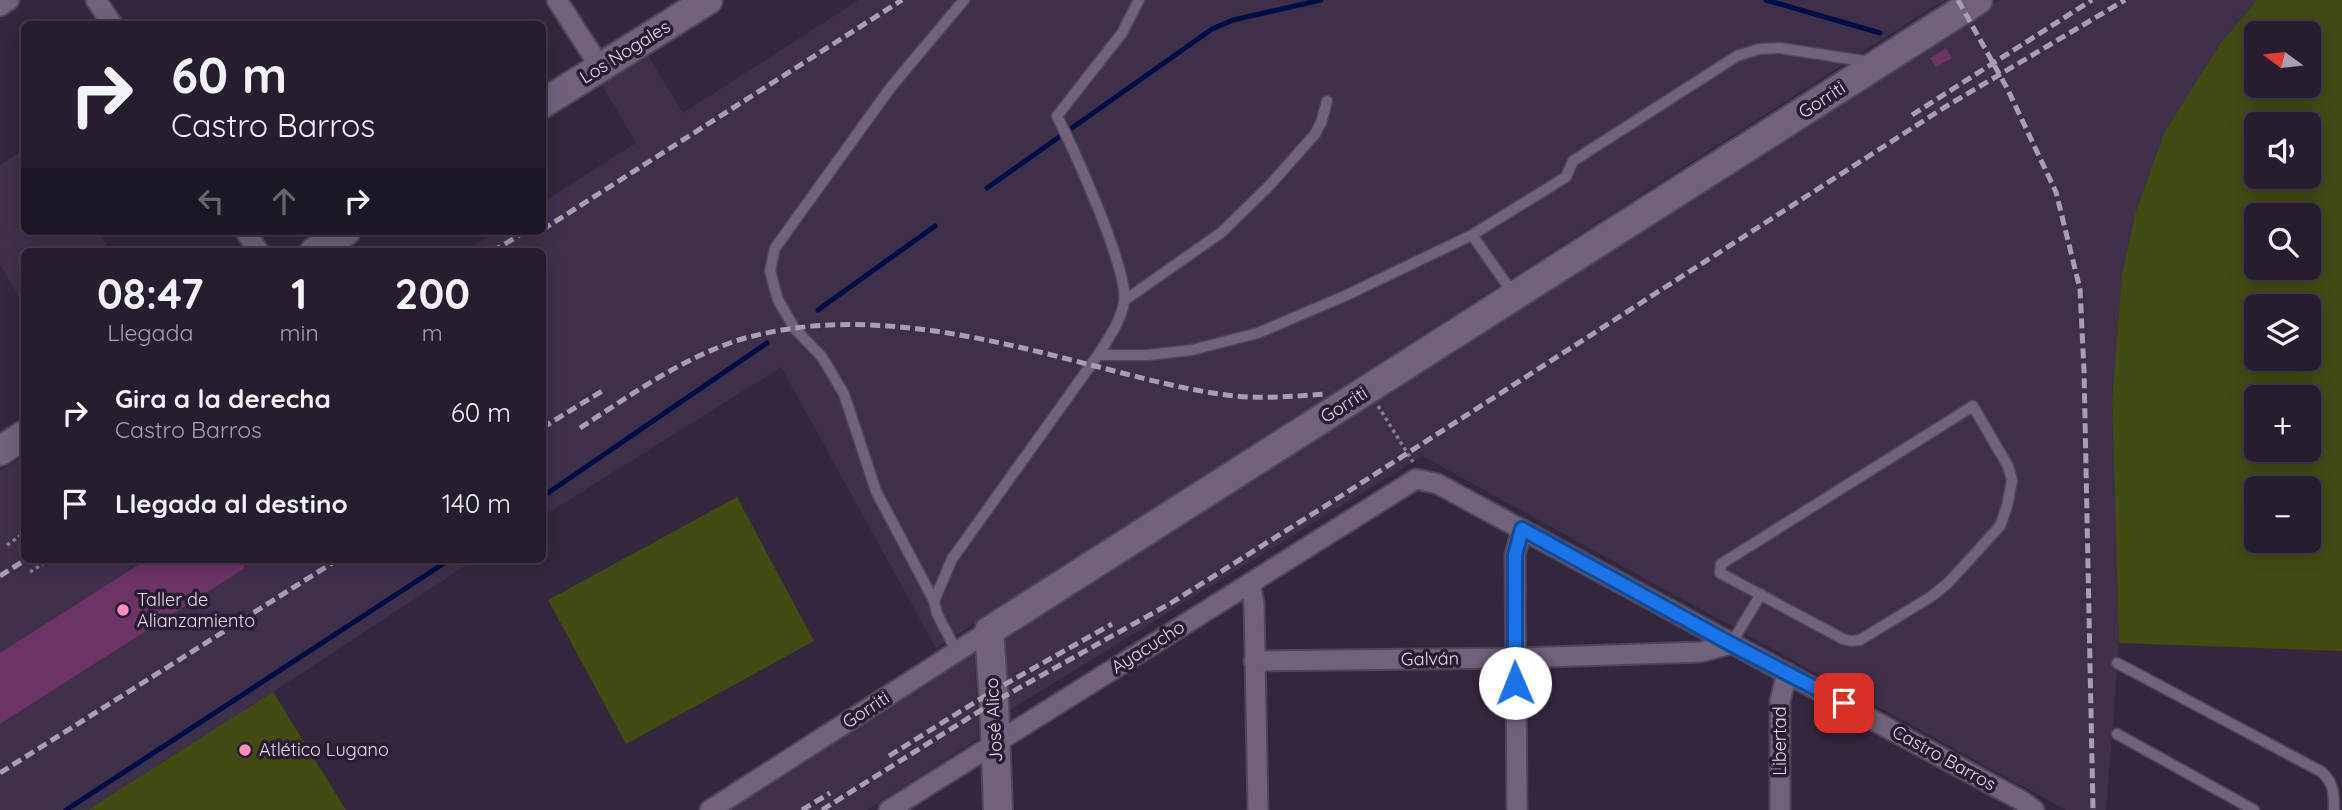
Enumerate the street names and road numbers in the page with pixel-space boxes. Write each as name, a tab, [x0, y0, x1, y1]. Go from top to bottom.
street label: Los Nogales	[575, 15, 674, 88]
street label: Gorriti	[1794, 76, 1849, 123]
street label: Gorriti	[1316, 381, 1371, 428]
street label: Ayacucho	[1107, 615, 1189, 678]
street label: Galván	[1401, 646, 1459, 671]
street label: José Alico	[980, 677, 1007, 763]
street label: Gorriti	[838, 686, 893, 733]
street label: Libertad	[1768, 706, 1791, 776]
street label: Castro Barros	[1888, 720, 2000, 795]

